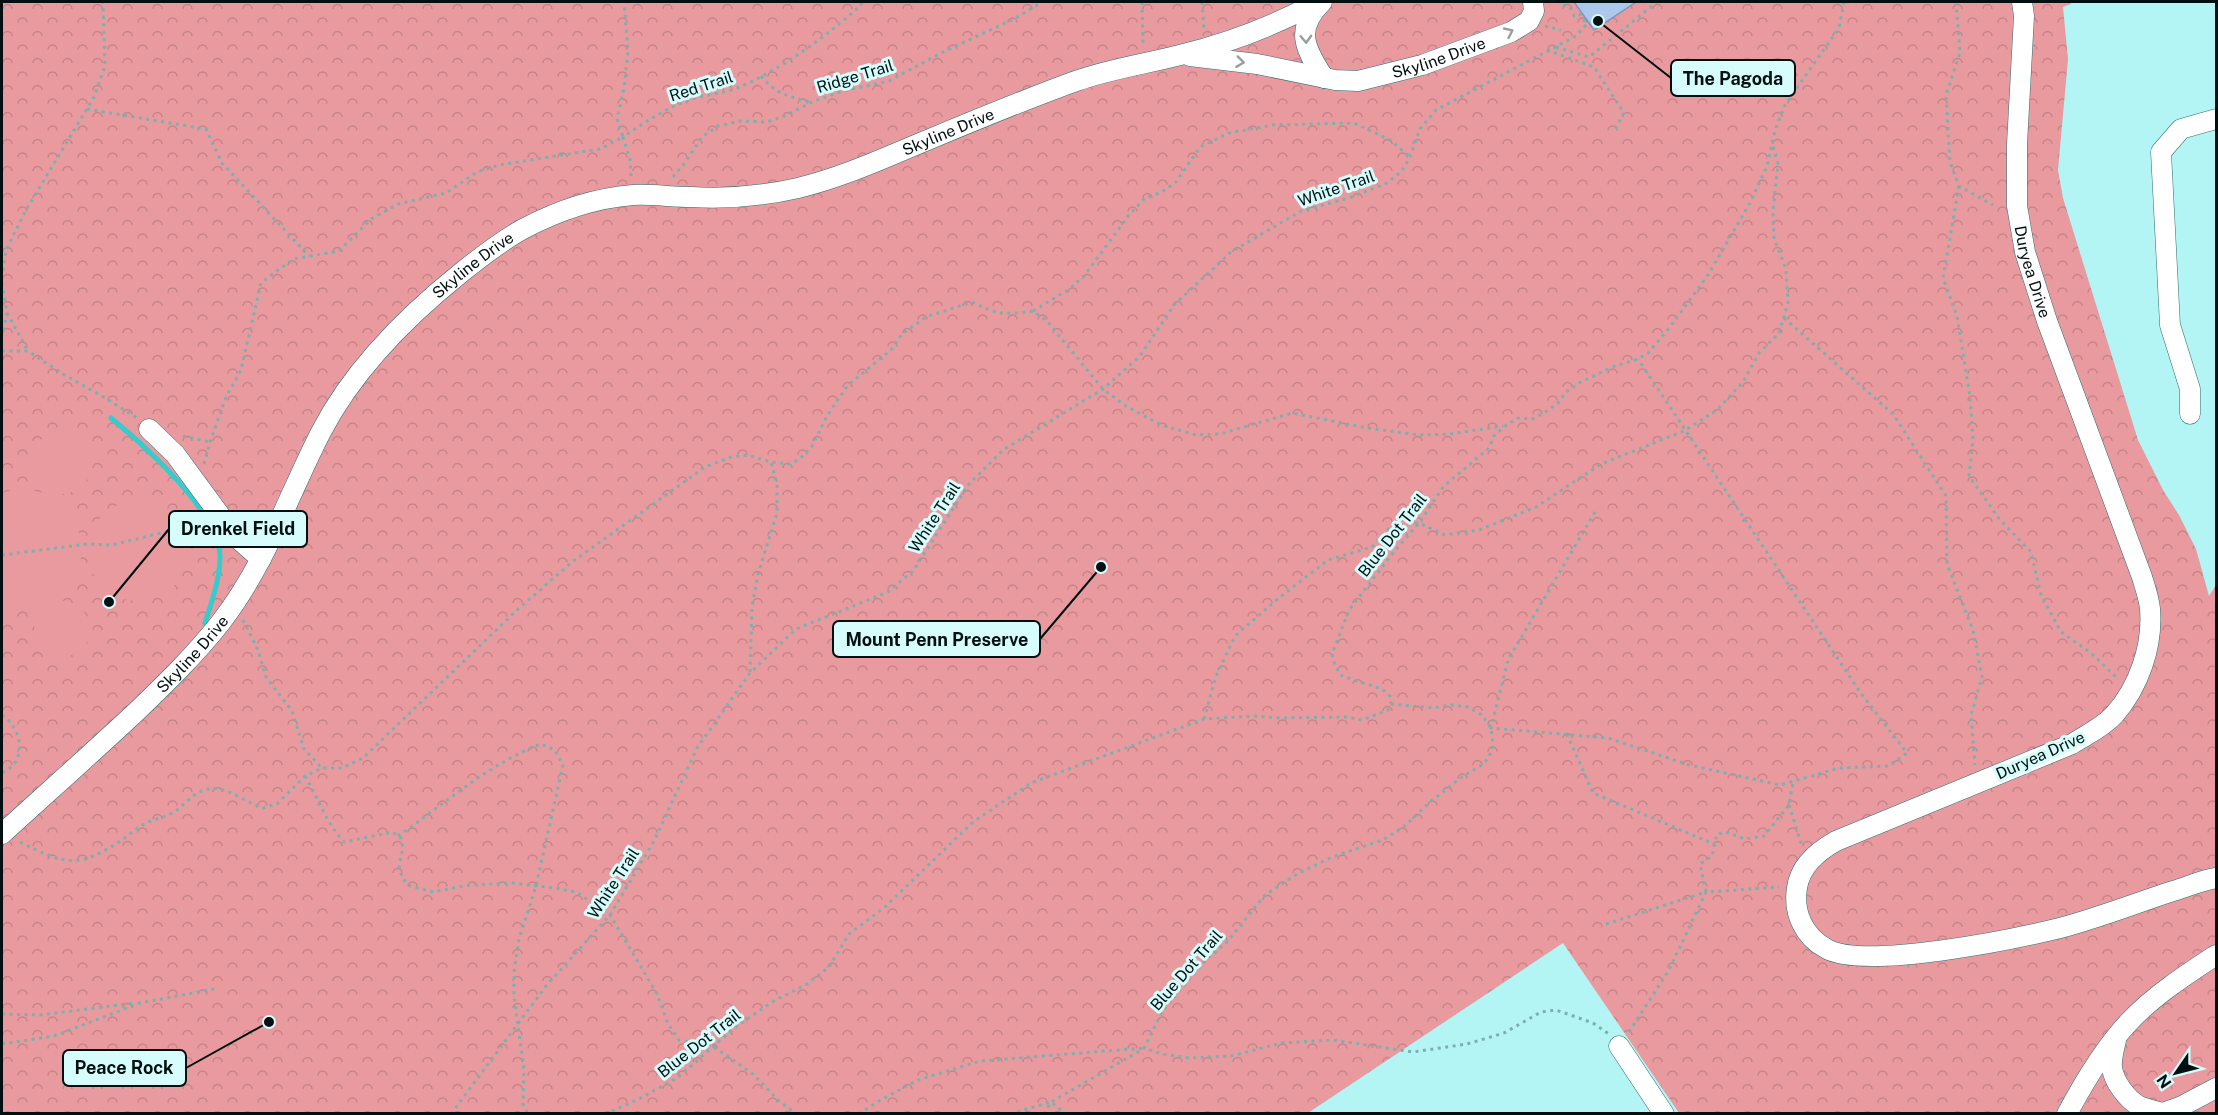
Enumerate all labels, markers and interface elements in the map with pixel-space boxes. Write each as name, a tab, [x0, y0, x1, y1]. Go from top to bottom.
one-way arrow	[1502, 28, 1513, 40]
street label: Skyline Drive	[1390, 33, 1488, 82]
one-way arrow	[1300, 35, 1312, 44]
one-way arrow	[1235, 55, 1244, 67]
street label: Ridge Trail	[814, 56, 896, 97]
callout: The Pagoda	[1671, 60, 1795, 96]
street label: Red Trail	[667, 67, 736, 106]
text: The Pagoda	[1683, 68, 1783, 89]
street label: Skyline Drive	[899, 105, 997, 160]
street label: White Trail	[1295, 166, 1377, 210]
street label: Duryea Drive	[2011, 224, 2054, 320]
street label: Skyline Drive	[428, 228, 517, 303]
street label: White Trail	[905, 478, 964, 556]
street label: Blue Dot Trail	[1354, 490, 1431, 581]
callout: Drenkel Field	[169, 511, 307, 547]
text: Drenkel Field	[181, 518, 295, 539]
street label: Skyline Drive	[153, 612, 232, 697]
callout: Mount Penn Preserve	[833, 621, 1040, 657]
text: Mount Penn Preserve	[846, 629, 1028, 650]
street label: Duryea Drive	[1993, 727, 2088, 784]
street label: White Trail	[584, 844, 643, 922]
street label: Blue Dot Trail	[1146, 926, 1226, 1014]
street label: Blue Dot Trail	[654, 1005, 745, 1082]
north arrow	[2146, 1043, 2206, 1103]
callout: Peace Rock	[63, 1050, 186, 1086]
text: Peace Rock	[75, 1057, 174, 1078]
text: N	[2153, 1071, 2175, 1092]

